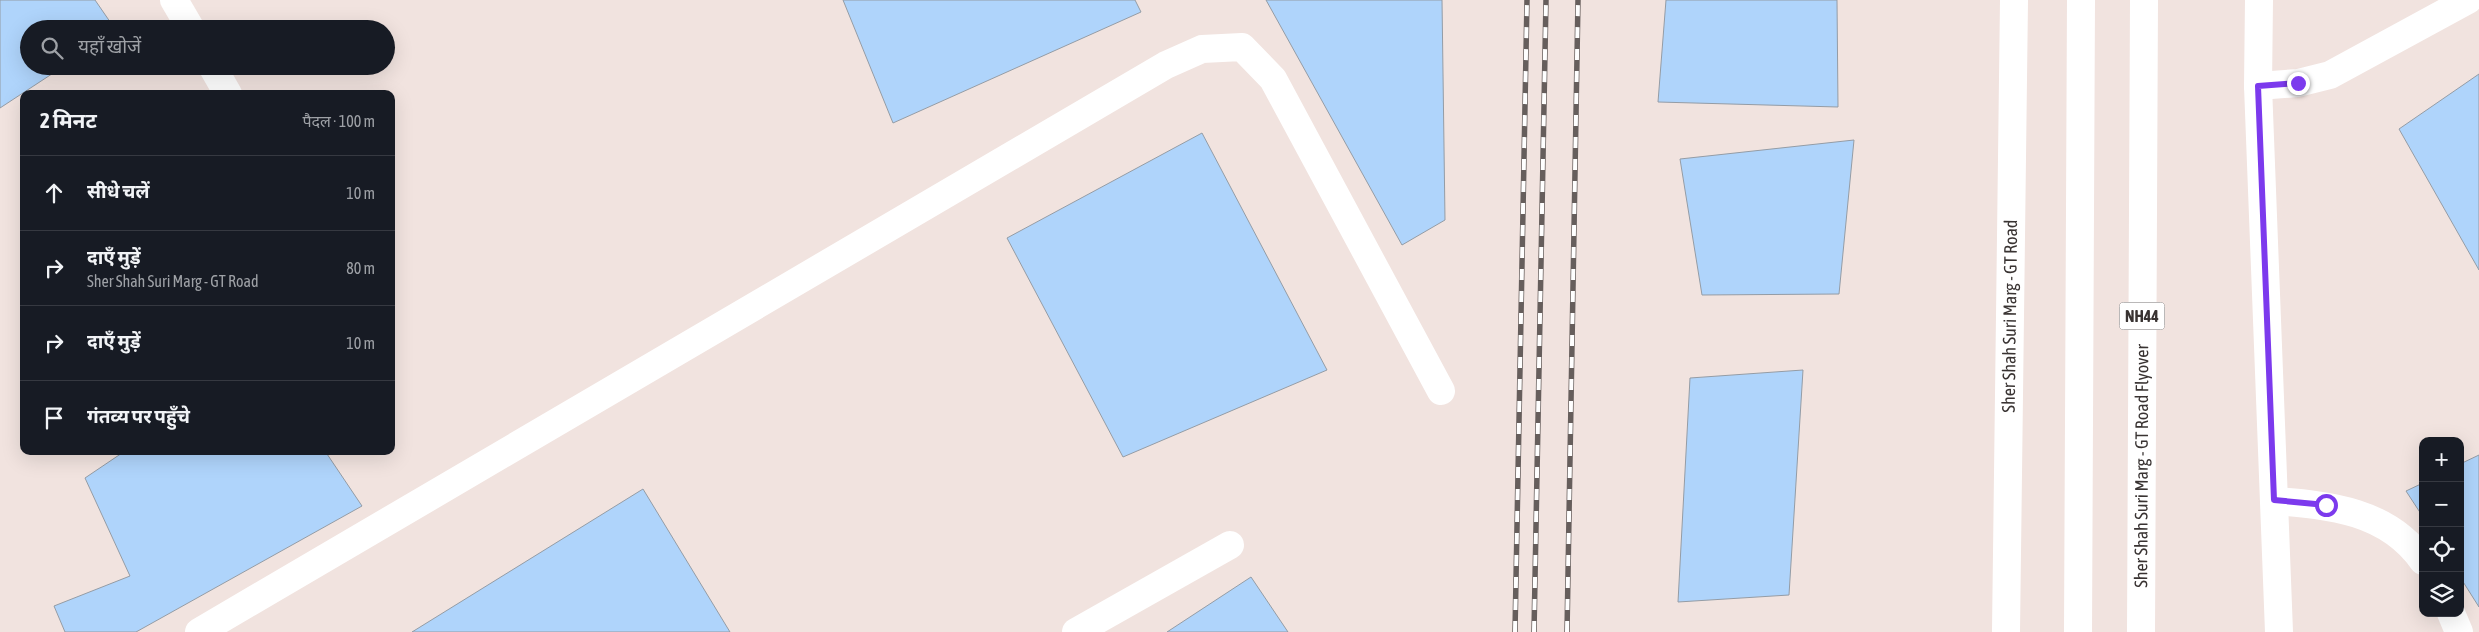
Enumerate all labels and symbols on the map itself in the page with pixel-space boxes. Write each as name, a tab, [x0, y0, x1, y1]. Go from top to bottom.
route end	[2287, 72, 2310, 95]
street label: Sher Shah Suri Marg - GT Road	[1998, 219, 2021, 413]
road number: NH44	[2120, 302, 2164, 330]
street label: Sher Shah Suri Marg - GT Road Flyover	[2130, 343, 2152, 588]
route start	[2315, 494, 2338, 517]

